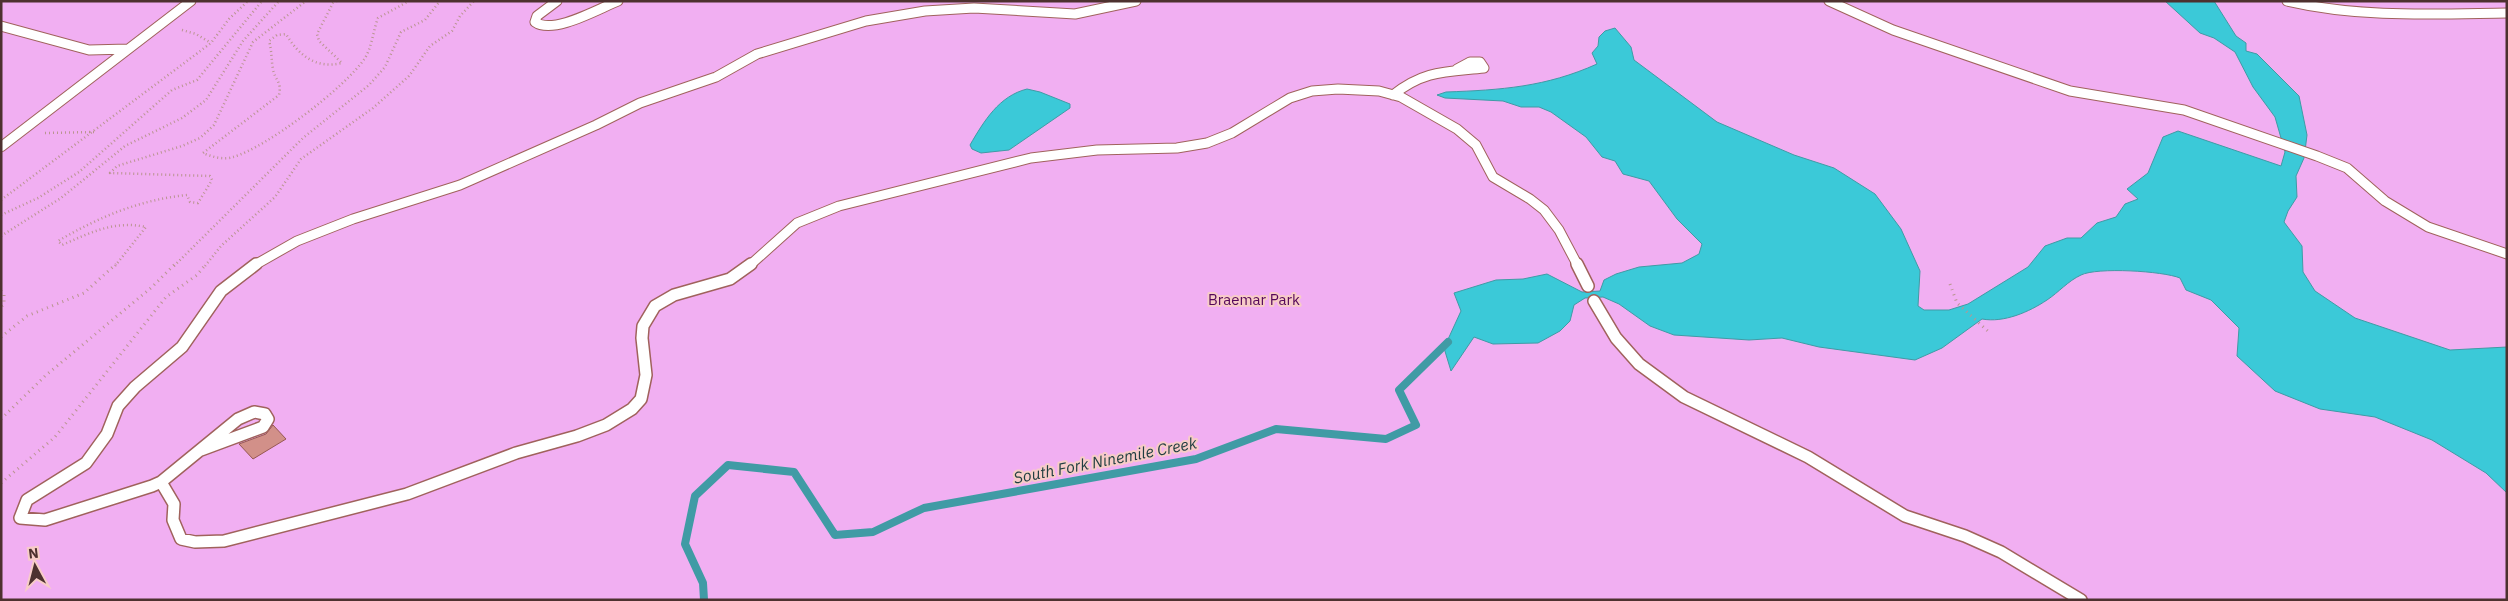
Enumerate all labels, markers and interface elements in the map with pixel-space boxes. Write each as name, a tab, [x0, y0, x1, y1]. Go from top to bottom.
park label: Braemar Park	[1208, 290, 1300, 309]
water label: South Fork Ninemile Creek	[1012, 432, 1199, 488]
north arrow	[10, 541, 60, 591]
text: N	[27, 544, 40, 563]

